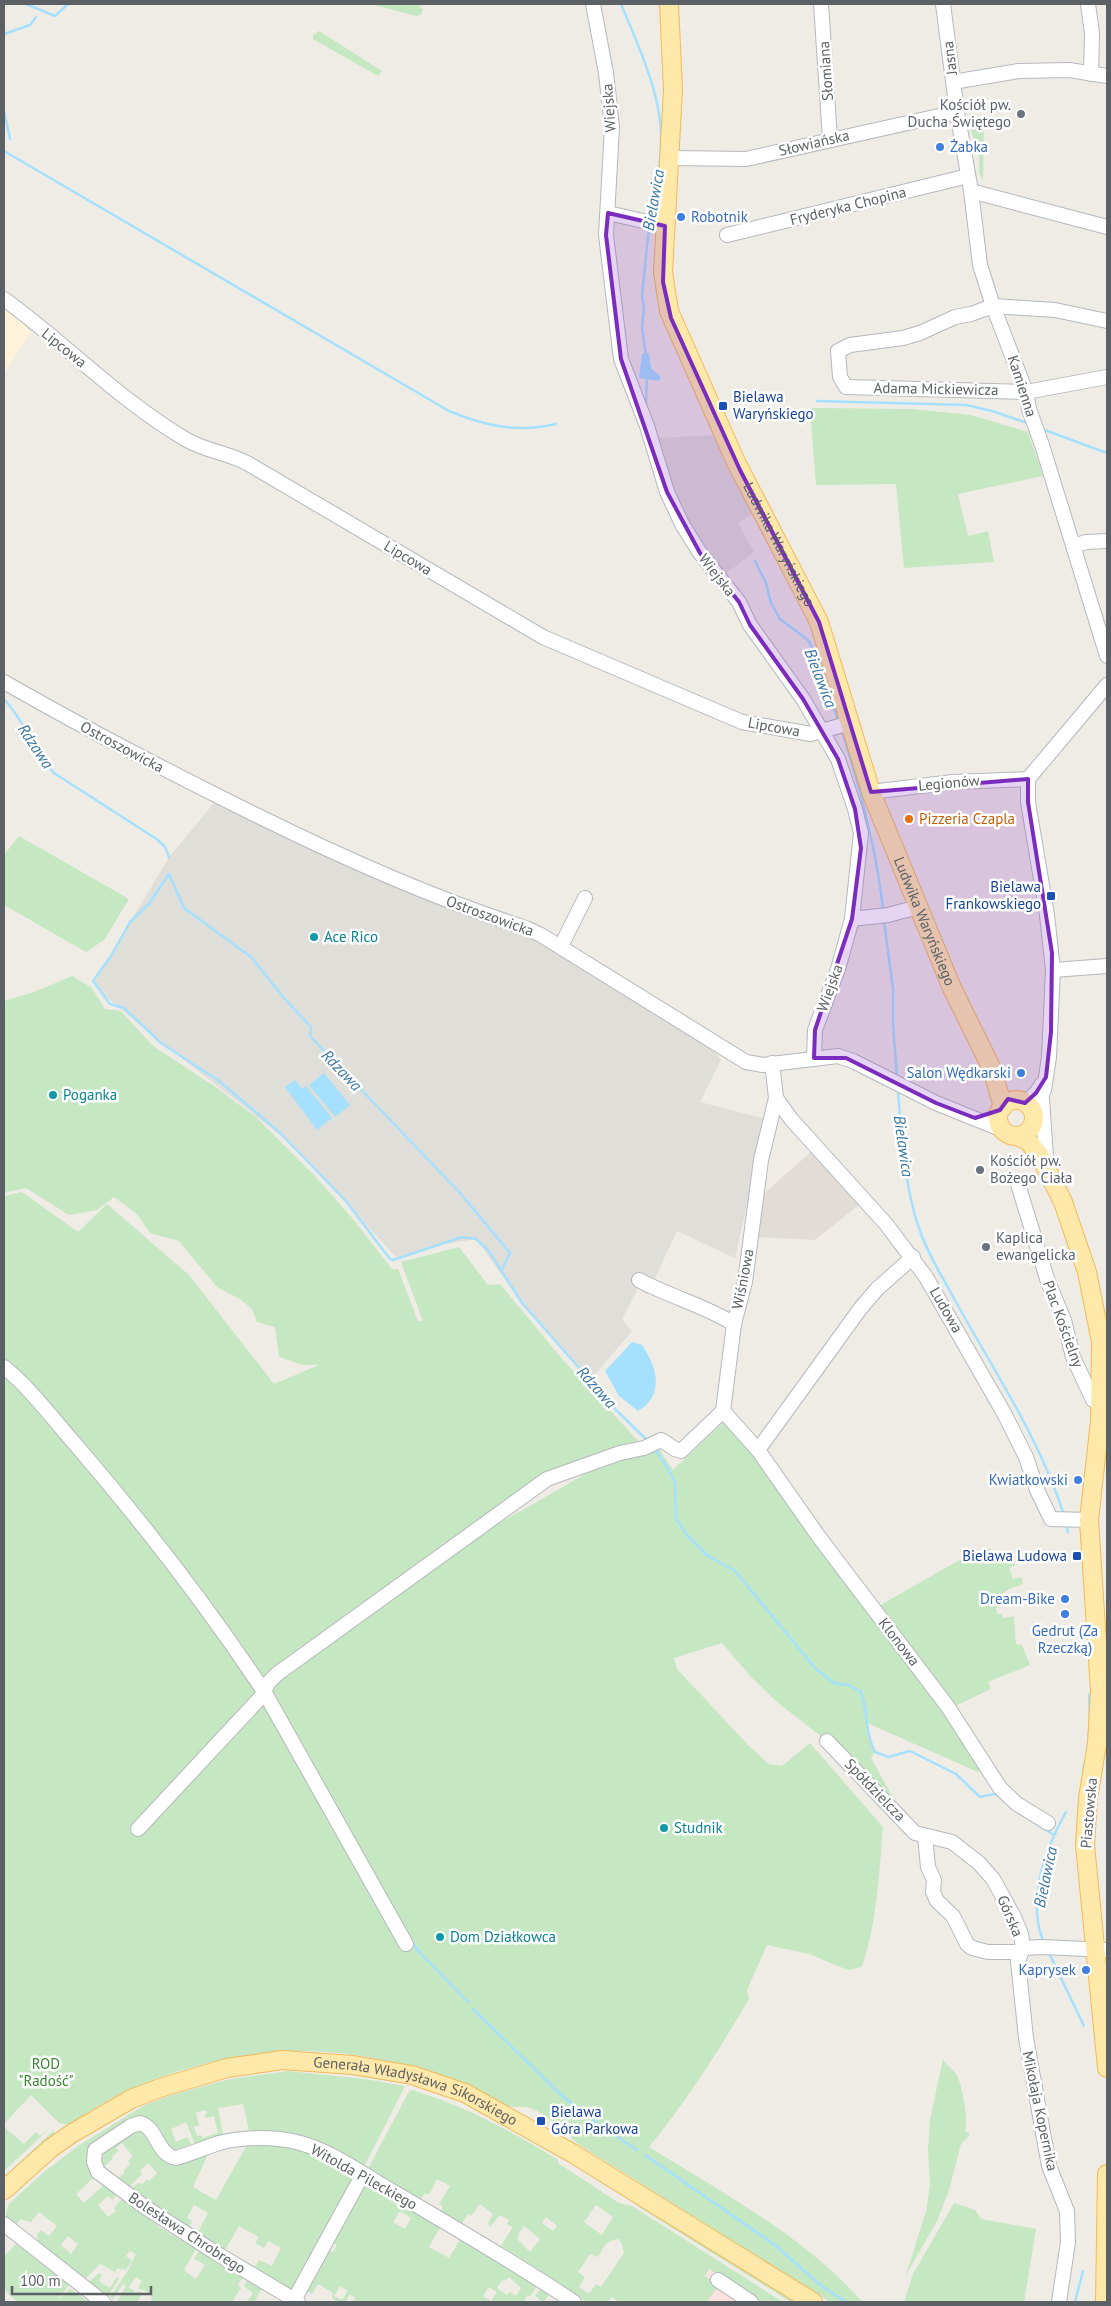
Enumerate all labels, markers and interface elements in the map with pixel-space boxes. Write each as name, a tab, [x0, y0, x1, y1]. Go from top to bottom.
street label: Jasna	[938, 40, 961, 77]
street label: Słomiana	[814, 41, 837, 101]
street label: Wiejska	[597, 83, 620, 133]
place label: Kościół pw. Ducha Świętego	[908, 95, 1011, 131]
marker: Kościół pw. Ducha Świętego	[1015, 108, 1027, 120]
street label: Słowiańska	[777, 125, 851, 160]
place label: Żabka	[950, 137, 988, 156]
marker: Żabka	[934, 141, 946, 153]
water label: Bielawica	[638, 168, 668, 232]
street label: Fryderyka Chopina	[788, 182, 908, 229]
place label: Robotnik	[691, 207, 749, 226]
marker: Robotnik	[675, 211, 687, 223]
street label: Lipcowa	[38, 324, 91, 372]
street label: Kamienna	[1004, 353, 1041, 419]
street label: Adama Mickiewicza	[873, 378, 999, 399]
place label: Bielawa Waryńskiego	[733, 387, 814, 423]
marker: Bielawa Waryńskiego	[717, 400, 729, 412]
street label: Ludwika Waryńskiego	[739, 479, 819, 610]
street label: Lipcowa	[381, 536, 436, 579]
street label: Wiejska	[695, 550, 740, 600]
water label: Bielawica	[801, 646, 841, 711]
street label: Lipcowa	[747, 713, 802, 740]
street label: Ostroszowicka	[77, 717, 167, 777]
water label: Rdzawa	[14, 720, 58, 772]
street label: Legionów	[917, 770, 980, 795]
place label: Pizzeria Czapla	[919, 809, 1015, 828]
marker: Pizzeria Czapla	[903, 813, 915, 825]
street label: Ludwika Waryńskiego	[890, 854, 960, 988]
place label: Bielawa Frankowskiego	[946, 877, 1041, 913]
marker: Bielawa Frankowskiego	[1045, 890, 1057, 902]
street label: Ostroszowicka	[444, 891, 537, 940]
place label: Ace Rico	[324, 927, 378, 946]
marker: Ace Rico	[308, 931, 320, 943]
street label: Wiejska	[812, 962, 847, 1014]
water label: Rdzawa	[318, 1045, 367, 1095]
place label: Salon Wędkarski	[907, 1063, 1011, 1082]
marker: Salon Wędkarski	[1015, 1067, 1027, 1079]
place label: Poganka	[63, 1085, 117, 1104]
marker: Poganka	[47, 1089, 59, 1101]
water label: Bielawica	[890, 1114, 918, 1178]
place label: Kościół pw. Bożego Ciała	[990, 1151, 1072, 1187]
marker: Kościół pw. Bożego Ciała	[974, 1164, 986, 1176]
place label: Kaplica ewangelicka	[996, 1228, 1076, 1264]
marker: Kaplica ewangelicka	[980, 1241, 992, 1253]
street label: Wiśniowa	[727, 1247, 758, 1311]
street label: Plac Kościelny	[1039, 1278, 1088, 1370]
street label: Ludowa	[926, 1283, 967, 1336]
water label: Rdzawa	[573, 1362, 621, 1412]
place label: Kwiatkowski	[989, 1470, 1068, 1489]
marker: Kwiatkowski	[1072, 1474, 1084, 1486]
place label: Bielawa Ludowa	[962, 1546, 1067, 1565]
marker: Bielawa Ludowa	[1071, 1550, 1083, 1562]
place label: Dream-Bike	[980, 1589, 1055, 1608]
marker: Dream-Bike	[1059, 1593, 1071, 1605]
marker: Gedrut (Za Rzeczką)	[1059, 1608, 1071, 1620]
street label: Klonowa	[875, 1614, 924, 1670]
place label: Gedrut (Za Rzeczką)	[1032, 1621, 1098, 1657]
street label: Spółdzielcza	[841, 1754, 910, 1825]
street label: Piastowska	[1076, 1777, 1101, 1849]
place label: Studnik	[674, 1818, 723, 1837]
marker: Studnik	[658, 1822, 670, 1834]
water label: Bielawica	[1029, 1845, 1061, 1909]
street label: Górska	[993, 1892, 1028, 1939]
place label: Dom Działkowca	[450, 1927, 556, 1946]
marker: Dom Działkowca	[434, 1931, 446, 1943]
place label: Kaprysek	[1019, 1960, 1077, 1979]
marker: Kaprysek	[1080, 1964, 1092, 1976]
street label: Mikołaja Kopernika	[1018, 2049, 1063, 2173]
street label: Generała Władysława Sikorskiego	[313, 2052, 521, 2130]
park label: ROD "Radość"	[18, 2054, 74, 2090]
place label: Bielawa Góra Parkowa	[551, 2102, 639, 2138]
marker: Bielawa Góra Parkowa	[535, 2115, 547, 2127]
street label: Witolda Pileckiego	[308, 2139, 421, 2214]
street label: Bolesława Chrobrego	[125, 2188, 250, 2278]
scale bar	[12, 2264, 151, 2296]
text: 100 m	[20, 2271, 61, 2290]

